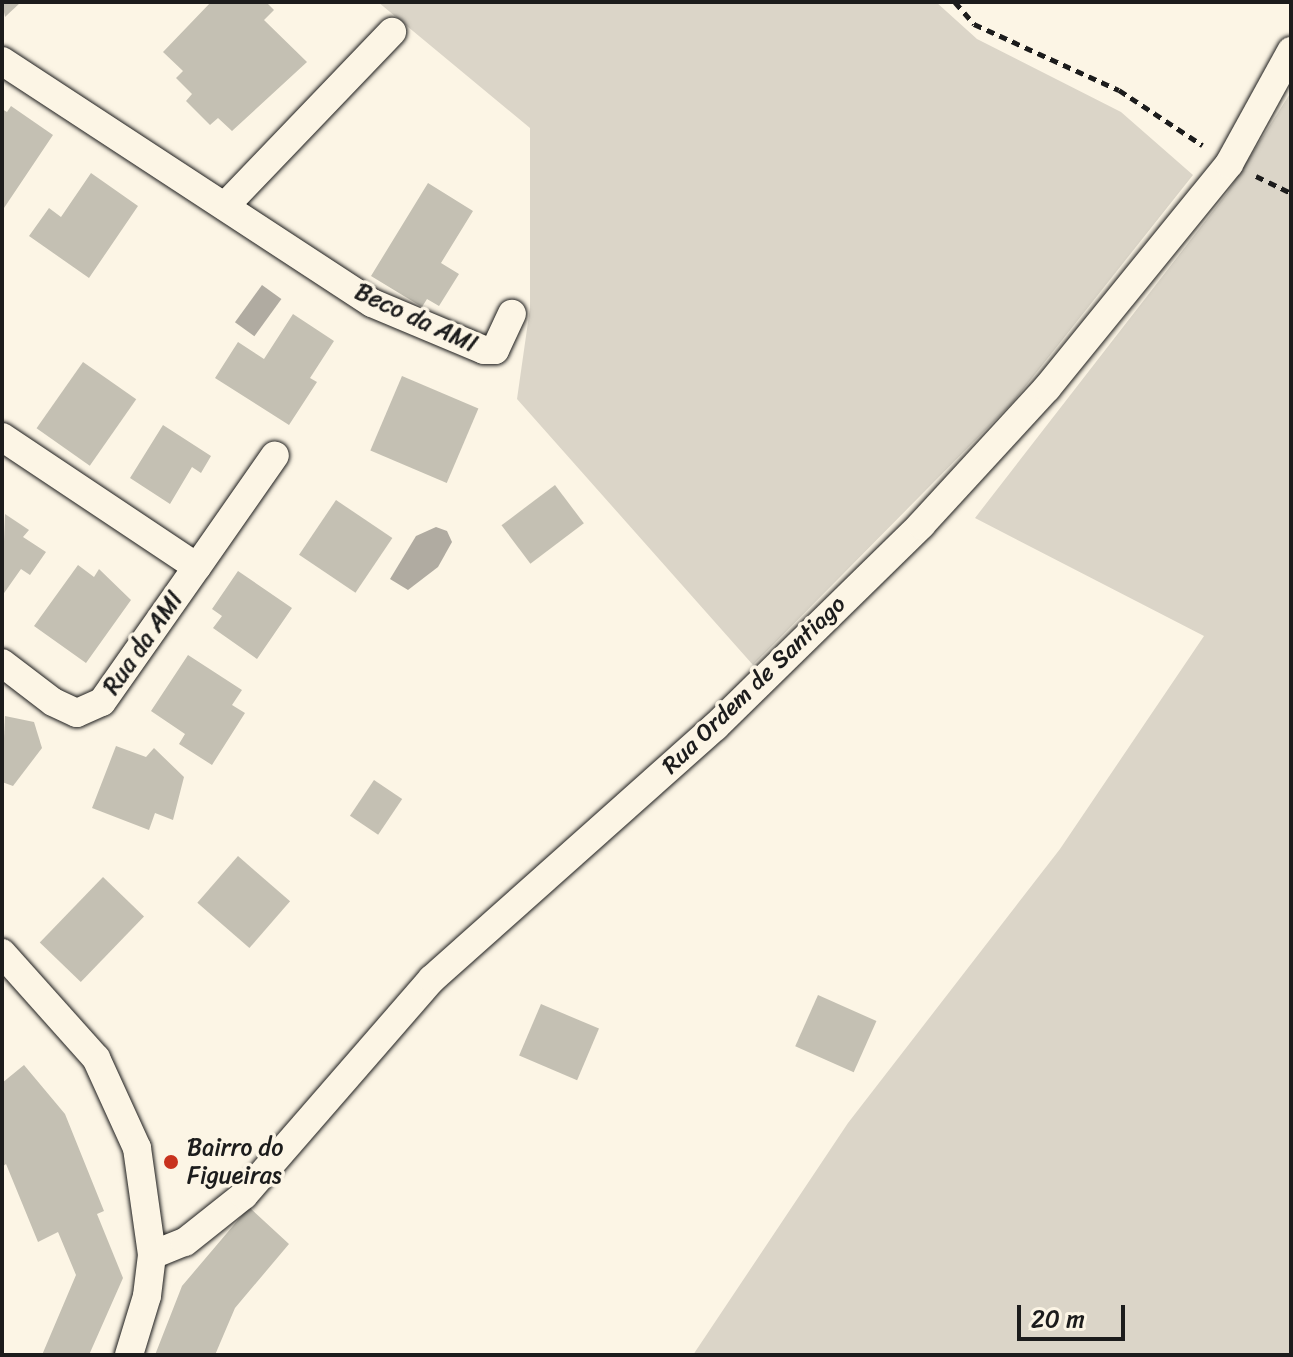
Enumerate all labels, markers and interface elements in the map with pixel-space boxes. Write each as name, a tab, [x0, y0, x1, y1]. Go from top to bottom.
street label: Beco da AMI	[350, 277, 482, 359]
street label: Rua da AMI	[97, 586, 189, 700]
street label: Rua Ordem de Santiago	[656, 589, 852, 781]
place label: Bairro do Figueiras	[187, 1134, 283, 1190]
marker: Bairro do Figueiras	[162, 1153, 180, 1171]
scale bar	[1021, 1289, 1129, 1339]
text: 20 m	[1031, 1298, 1085, 1340]

